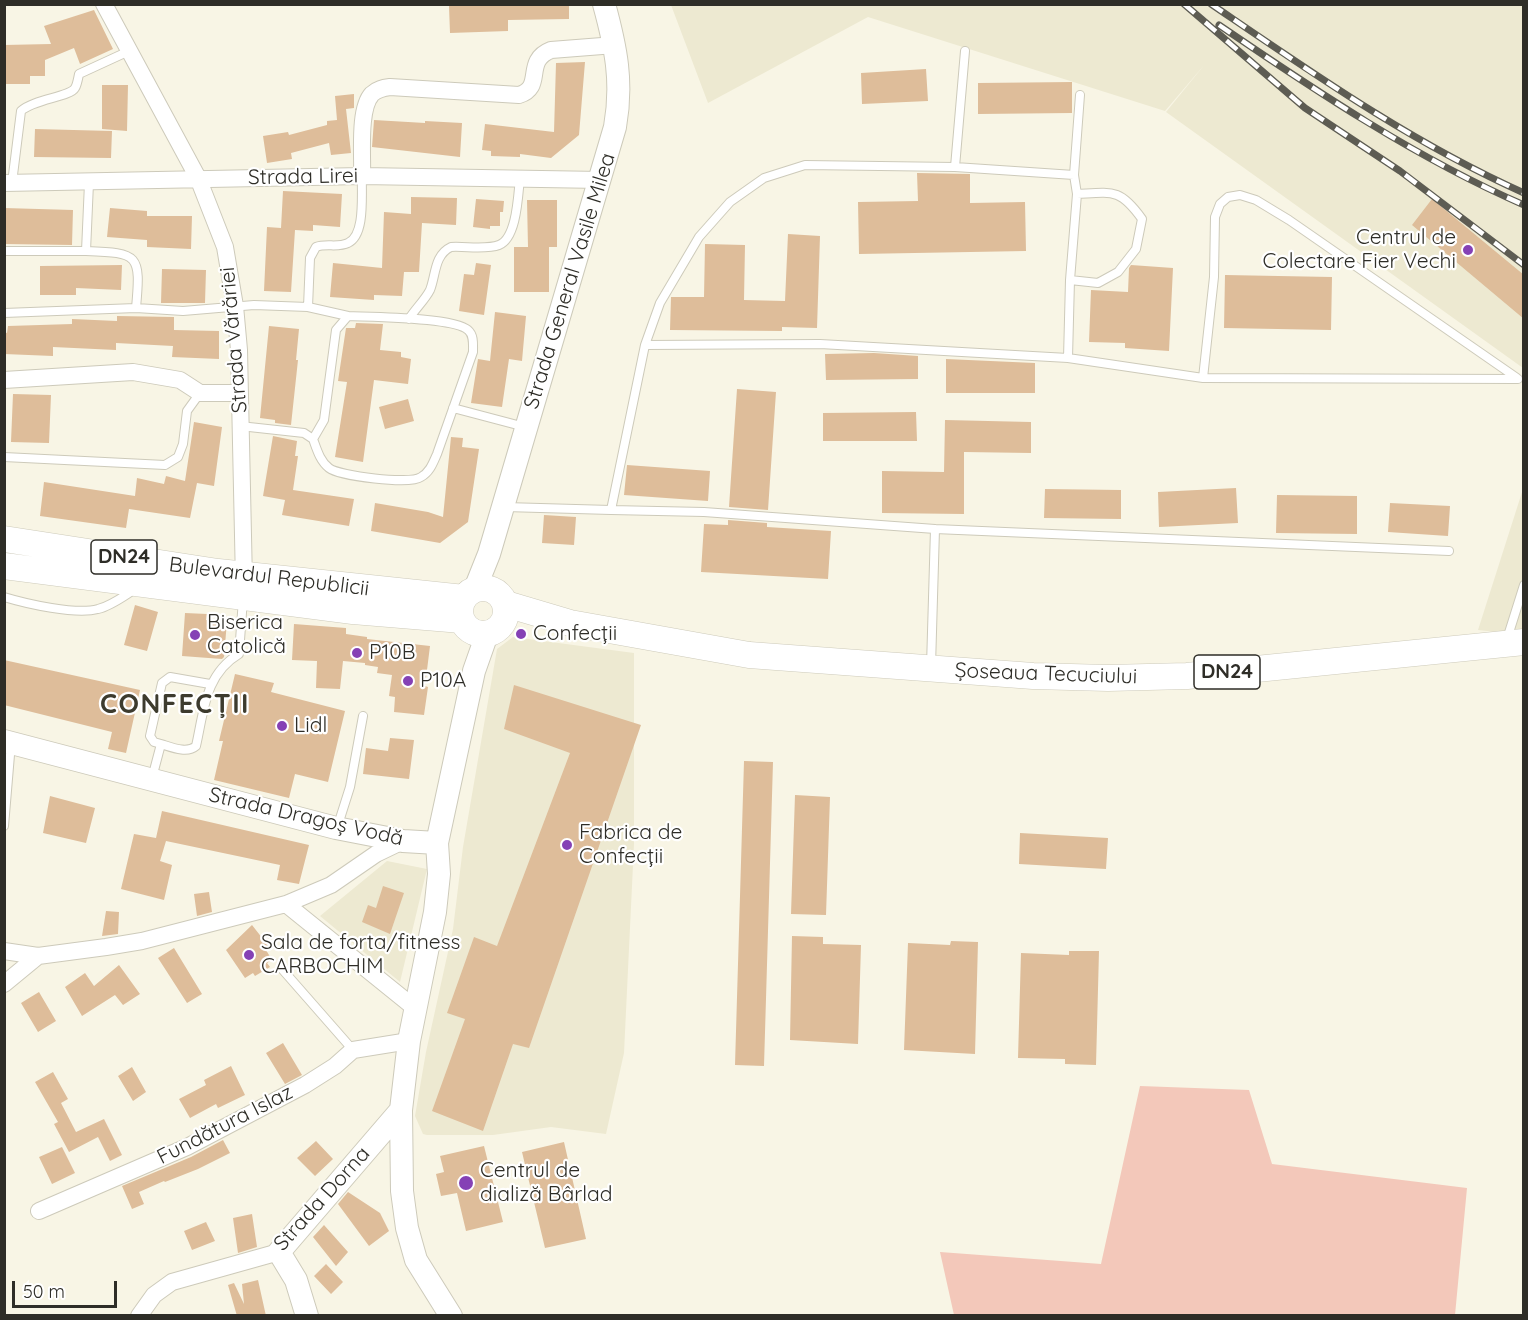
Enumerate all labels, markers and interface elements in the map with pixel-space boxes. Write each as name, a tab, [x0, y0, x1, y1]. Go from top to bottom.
street label: Strada General Vasile Milea	[519, 150, 621, 412]
street label: Strada Lirei	[248, 163, 358, 191]
place label: Centrul de Colectare Fier Vechi	[1262, 225, 1456, 275]
marker: Centrul de Colectare Fier Vechi	[1461, 243, 1475, 257]
street label: Strada Vărăriei	[215, 266, 253, 414]
road number: DN24	[91, 540, 157, 574]
street label: Bulevardul Republicii	[168, 552, 370, 602]
place label: Biserica Catolică	[207, 610, 286, 660]
place label: Confecții	[533, 621, 617, 647]
marker: Confecții	[514, 627, 528, 641]
marker: Biserica Catolică	[188, 628, 202, 642]
place label: P10B	[369, 640, 415, 666]
marker: P10B	[350, 646, 364, 660]
road number: DN24	[1194, 655, 1260, 689]
street label: Șoseaua Tecuciului	[954, 658, 1138, 690]
place label: P10A	[420, 668, 466, 694]
marker: P10A	[401, 674, 415, 688]
district label: CONFECȚII	[100, 689, 250, 721]
place label: Lidl	[294, 713, 327, 739]
marker: Lidl	[275, 719, 289, 733]
street label: Strada Dragoș Vodă	[206, 782, 406, 852]
place label: Fabrica de Confecții	[579, 820, 682, 870]
marker: Fabrica de Confecții	[560, 838, 574, 852]
place label: Sala de forta/fitness CARBOCHIM	[261, 930, 460, 980]
marker: Sala de forta/fitness CARBOCHIM	[242, 948, 256, 962]
street label: Fundătura Islaz	[153, 1080, 297, 1170]
street label: Strada Dorna	[269, 1142, 375, 1256]
place label: Centrul de dializă Bârlad	[480, 1158, 613, 1208]
marker: Centrul de dializă Bârlad	[457, 1174, 475, 1192]
scale bar	[15, 1269, 120, 1307]
text: 50 m	[23, 1280, 65, 1303]

